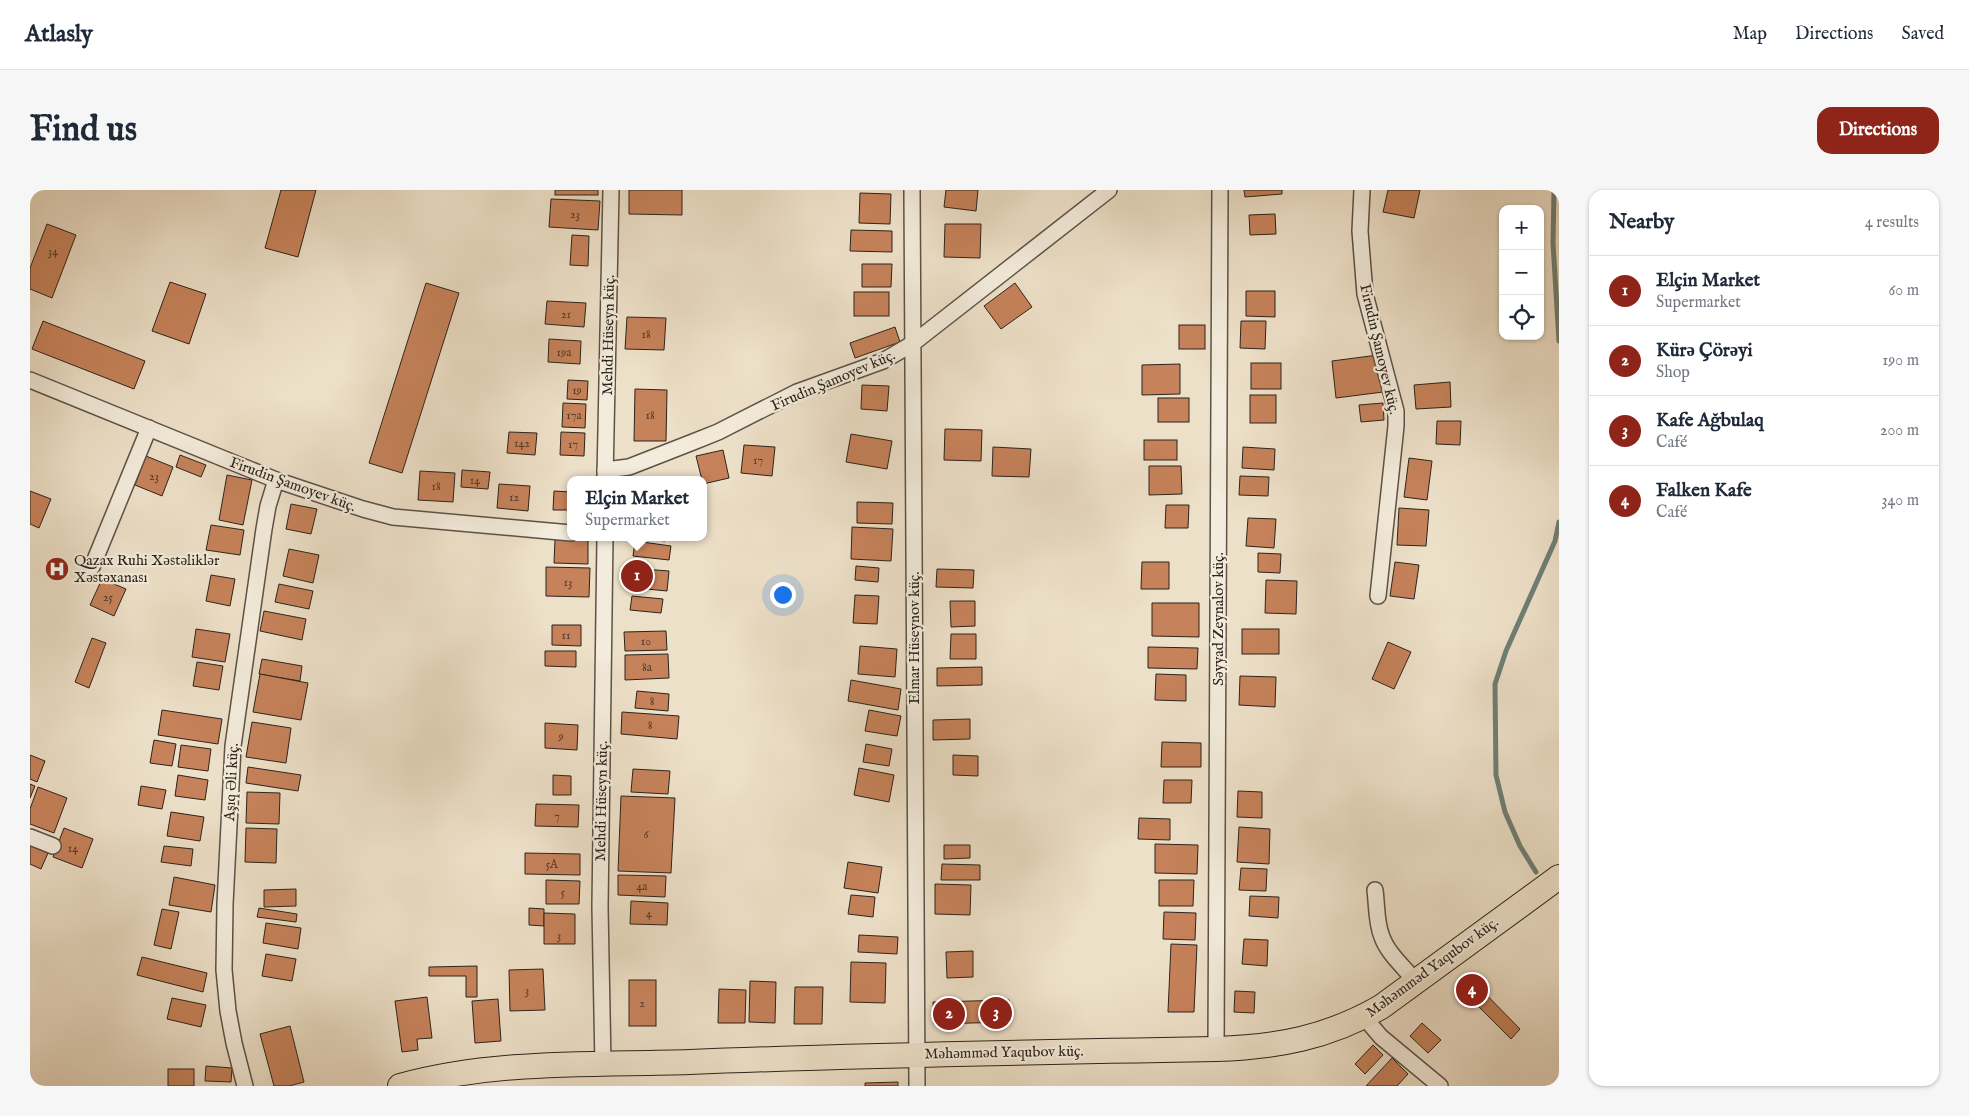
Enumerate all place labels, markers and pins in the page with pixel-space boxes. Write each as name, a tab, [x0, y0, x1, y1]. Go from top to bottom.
place label: Qazax Ruhi Xəstəliklər Xəstəxanası	[74, 551, 220, 587]
hospital icon: Qazax Ruhi Xəstəliklər Xəstəxanası	[44, 556, 70, 582]
pin: 1	[621, 557, 653, 595]
pin: 4	[1456, 971, 1488, 1009]
pin: 3	[980, 994, 1012, 1032]
pin: 2	[933, 995, 965, 1033]

